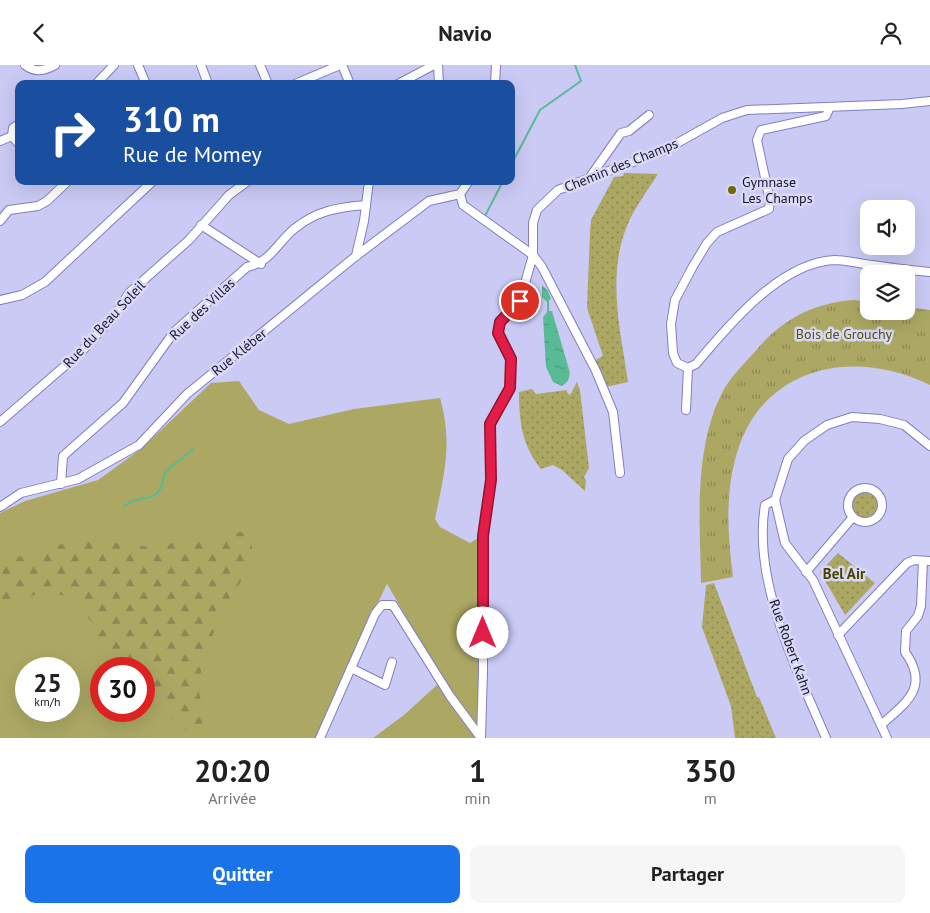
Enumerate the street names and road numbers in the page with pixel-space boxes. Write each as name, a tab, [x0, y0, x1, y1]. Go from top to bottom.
street label: Chemin des Champs	[562, 134, 681, 196]
street label: Rue des Villas	[165, 274, 239, 344]
street label: Rue du Beau Soleil	[59, 277, 149, 371]
street label: Rue Kléber	[208, 324, 270, 380]
street label: Rue Robert Kahn	[765, 597, 817, 697]

